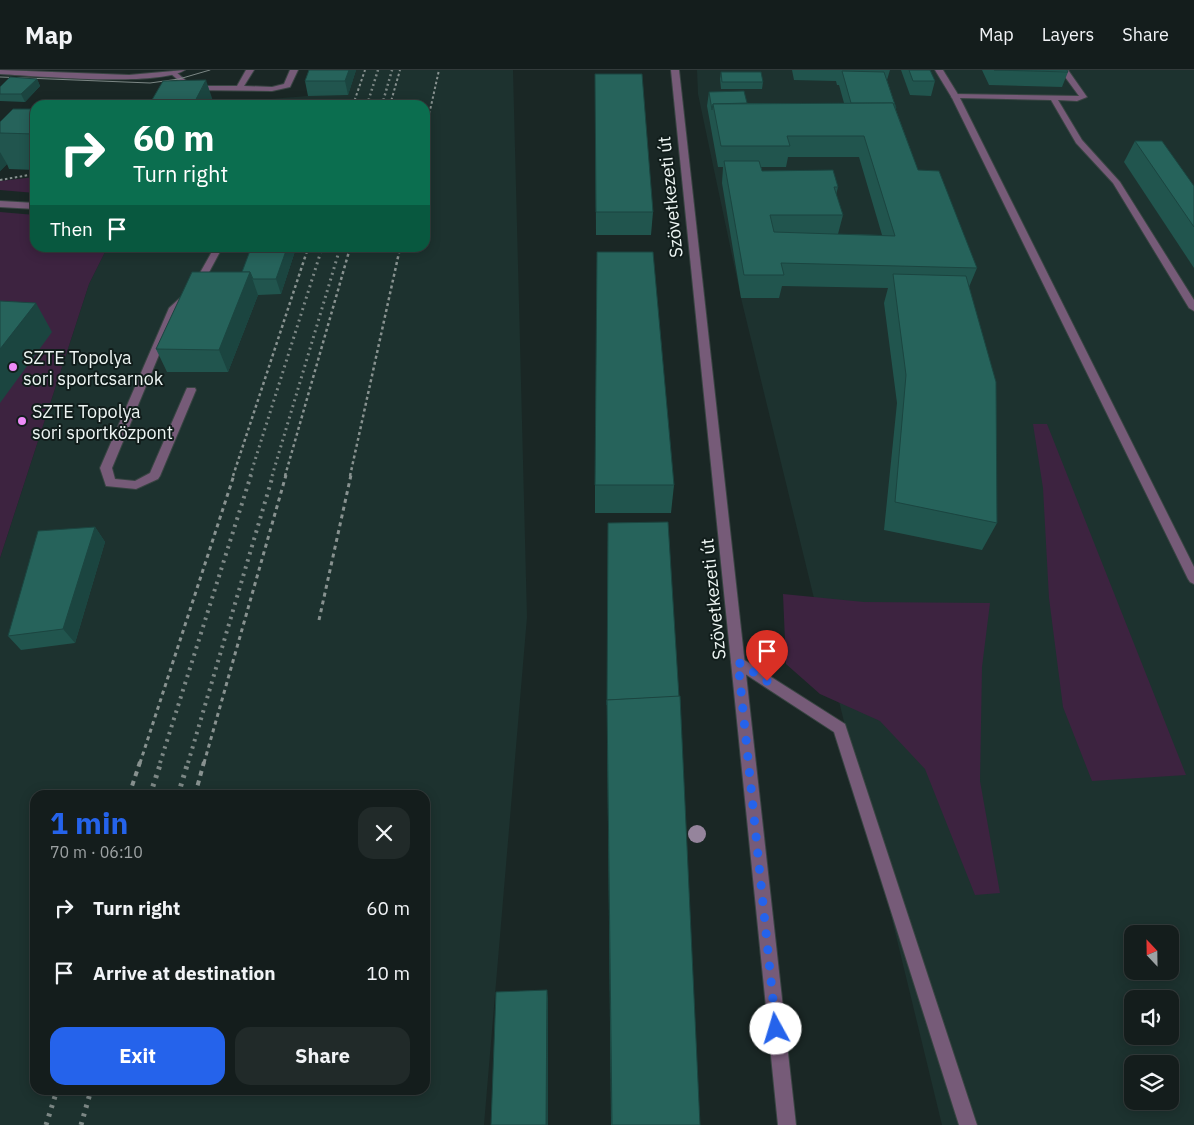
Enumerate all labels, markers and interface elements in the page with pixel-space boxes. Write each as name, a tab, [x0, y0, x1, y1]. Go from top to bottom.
text: Map	[25, 19, 73, 51]
text: Map	[979, 23, 1014, 46]
text: Layers	[1042, 23, 1094, 46]
text: Share	[1122, 23, 1169, 46]
text: 60 m	[133, 115, 215, 161]
icon: right	[50, 120, 115, 185]
street label: Szövetkezeti út	[652, 135, 688, 259]
text: Turn right	[133, 159, 228, 188]
icon: arrive	[103, 215, 131, 243]
text: Then	[50, 217, 93, 241]
place label: SZTE Topolya sori sportcsarnok	[23, 346, 164, 390]
marker: SZTE Topolya sori sportcsarnok	[7, 361, 19, 373]
place label: SZTE Topolya sori sportközpont	[32, 400, 173, 444]
marker: SZTE Topolya sori sportközpont	[16, 415, 28, 427]
street label: Szövetkezeti út	[695, 537, 731, 661]
pin	[746, 630, 788, 681]
icon: arrive	[753, 637, 781, 665]
text: 1 min	[50, 803, 128, 842]
button: close	[358, 807, 410, 859]
text: 70 m · 06:10	[50, 842, 143, 862]
icon: right	[50, 894, 78, 922]
text: Turn right	[93, 896, 180, 920]
text: 60 m	[366, 896, 410, 920]
north arrow	[1124, 925, 1179, 980]
map controls	[1124, 925, 1179, 1110]
icon: arrive	[50, 959, 78, 987]
text: Arrive at destination	[93, 961, 276, 985]
text: 10 m	[366, 961, 410, 985]
button: sound	[1124, 990, 1179, 1045]
position arrow	[749, 1002, 801, 1054]
button: Exit	[50, 1027, 225, 1085]
button: Share	[235, 1027, 410, 1085]
button: layers	[1124, 1055, 1179, 1110]

